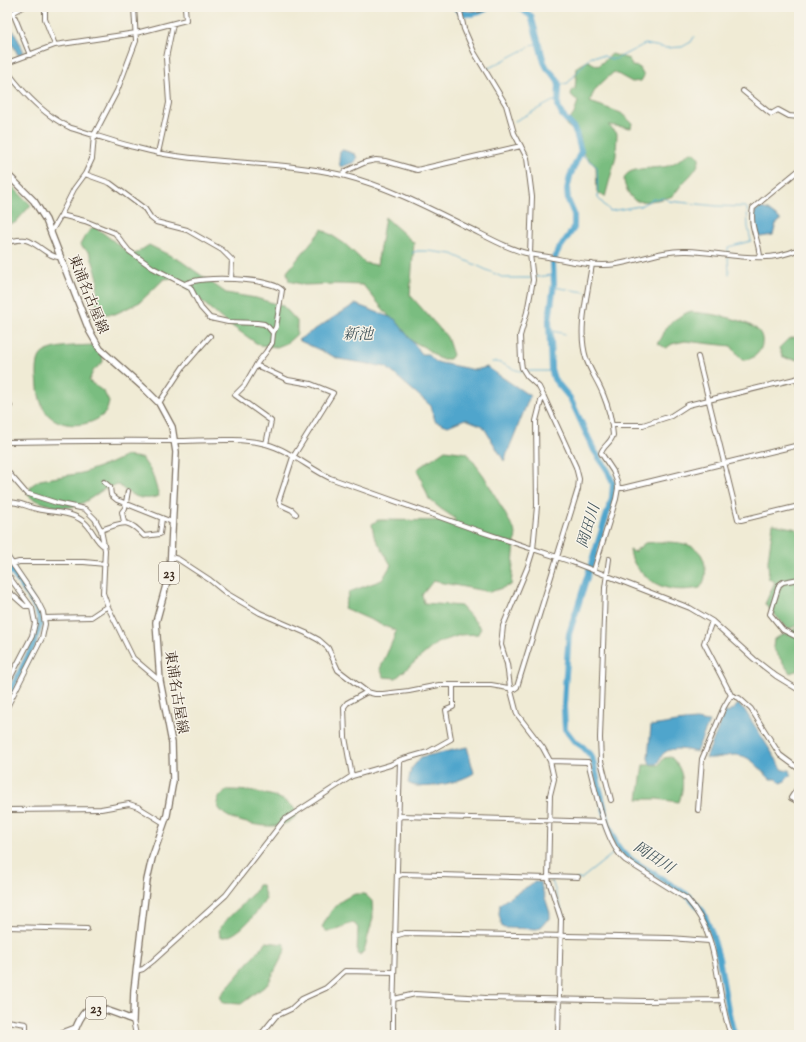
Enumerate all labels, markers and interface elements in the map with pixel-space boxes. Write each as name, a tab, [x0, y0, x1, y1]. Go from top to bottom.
street label: 東浦名古屋線	[62, 252, 112, 337]
water label: 新池	[343, 325, 375, 346]
water label: 岡田川	[573, 500, 607, 551]
road number: 23	[159, 562, 179, 584]
street label: 東浦名古屋線	[159, 649, 191, 735]
water label: 岡田川	[629, 837, 679, 880]
road number: 23	[86, 997, 106, 1019]

